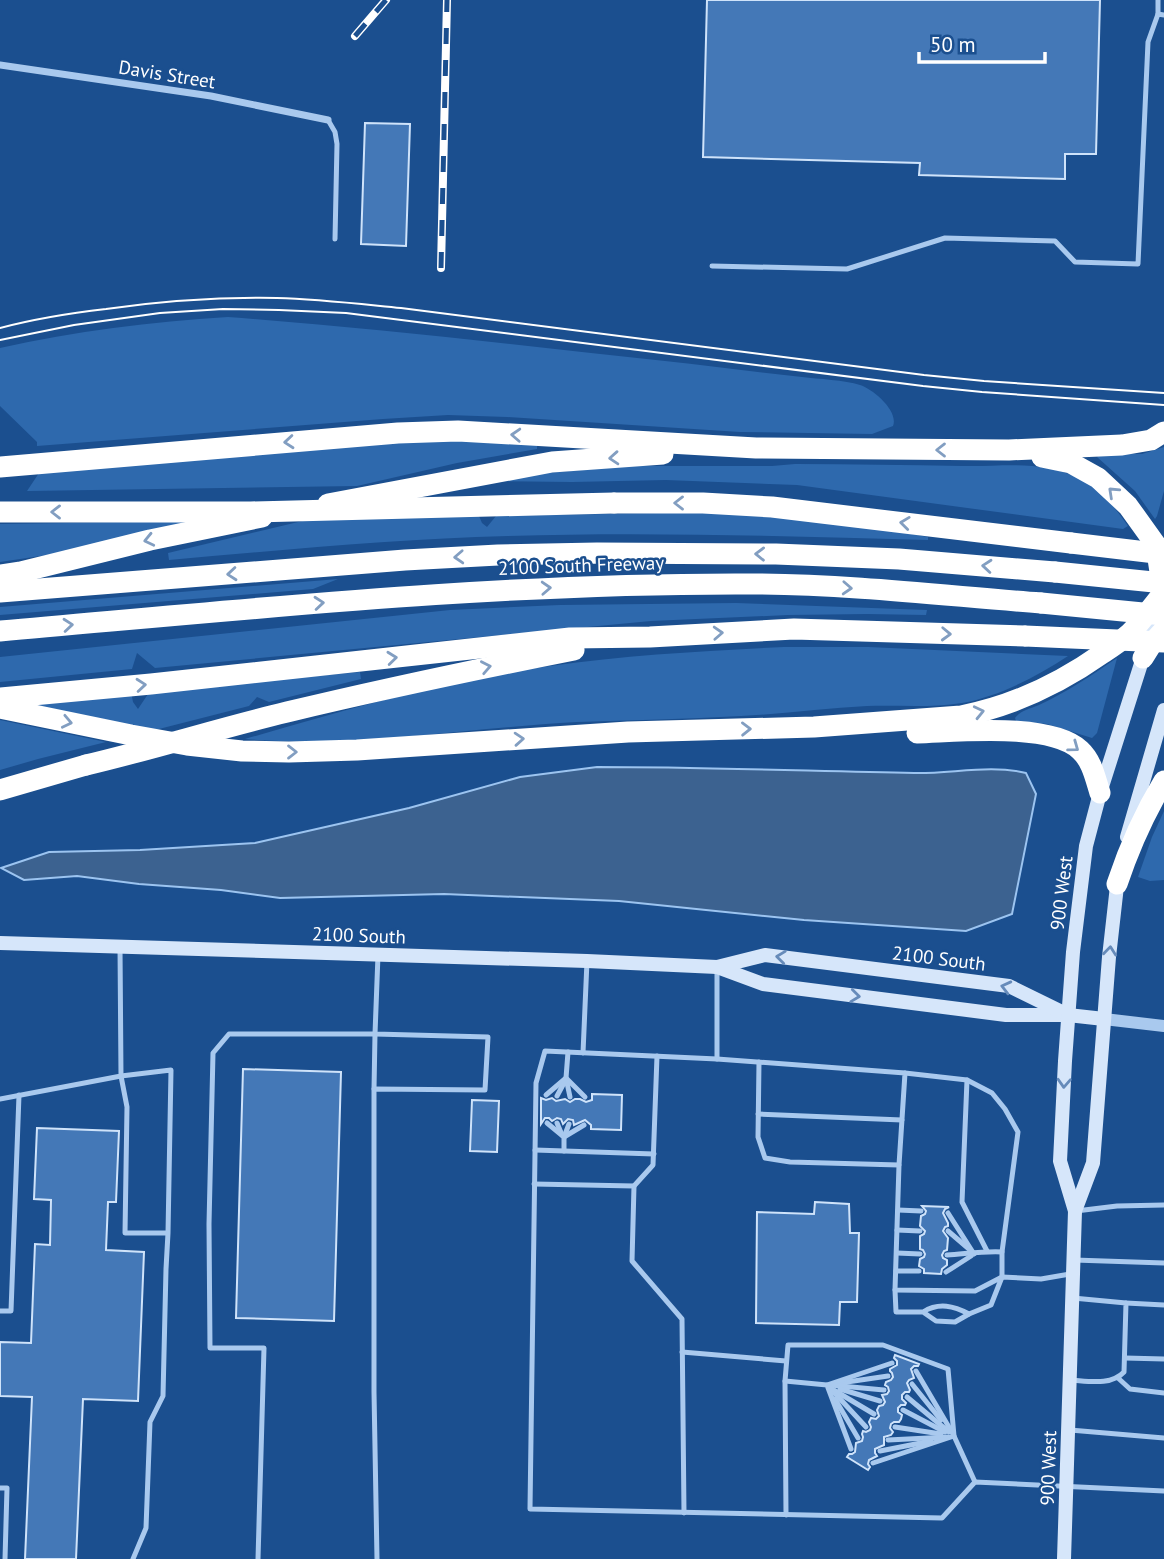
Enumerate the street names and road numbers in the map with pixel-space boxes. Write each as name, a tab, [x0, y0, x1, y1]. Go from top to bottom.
street label: Davis Street	[117, 55, 218, 94]
street label: 2100 South Freeway	[497, 550, 665, 580]
street label: 900 West	[1045, 854, 1078, 932]
street label: 2100 South	[312, 921, 406, 949]
street label: 2100 South	[891, 940, 987, 976]
street label: 900 West	[1035, 1430, 1061, 1506]

